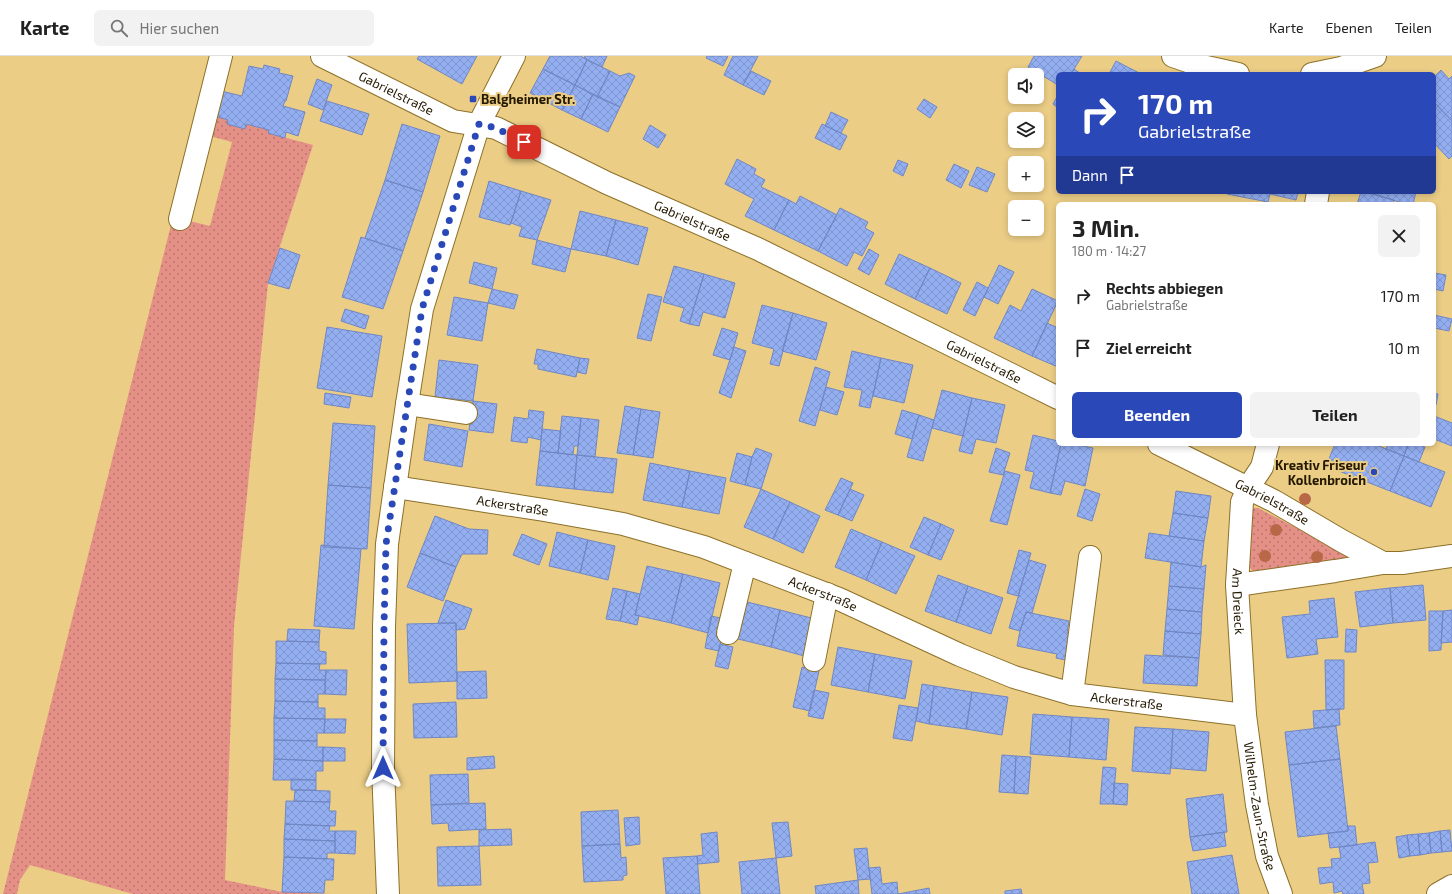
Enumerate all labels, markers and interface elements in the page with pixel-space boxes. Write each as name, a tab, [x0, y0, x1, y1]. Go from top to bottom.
search box	[94, 10, 374, 46]
text: Karte	[20, 16, 70, 39]
icon: search	[108, 17, 130, 39]
text: Hier suchen	[140, 19, 219, 37]
text: Karte	[1269, 19, 1304, 36]
text: Ebenen	[1326, 19, 1373, 36]
text: Teilen	[1395, 19, 1432, 36]
street label: Gabrielstraße	[356, 68, 437, 118]
map controls	[1008, 68, 1044, 236]
button: sound	[1008, 68, 1044, 104]
text: 170 m	[1138, 86, 1213, 120]
icon: right	[1072, 88, 1124, 140]
place label: Balgheimer Str.	[481, 91, 575, 107]
marker: Balgheimer Str.	[468, 94, 478, 104]
button: layers	[1008, 112, 1044, 148]
text: Gabrielstraße	[1138, 120, 1251, 142]
pin	[507, 125, 541, 159]
icon: arrive	[513, 131, 535, 153]
button: +	[1008, 156, 1044, 192]
icon: arrive	[1116, 164, 1138, 186]
text: Dann	[1072, 166, 1108, 184]
street label: Gabrielstraße	[652, 197, 733, 244]
button: −	[1008, 200, 1044, 236]
text: 3 Min.	[1072, 213, 1140, 242]
button: close	[1378, 215, 1420, 257]
text: 180 m · 14:27	[1072, 243, 1146, 259]
text: Rechts abbiegen	[1106, 279, 1223, 297]
icon: right	[1072, 285, 1094, 307]
text: 170 m	[1381, 287, 1420, 305]
text: Gabrielstraße	[1106, 297, 1188, 313]
street label: Gabrielstraße	[944, 336, 1024, 387]
icon: arrive	[1072, 337, 1094, 359]
text: Ziel erreicht	[1106, 339, 1192, 357]
text: 10 m	[1388, 339, 1420, 357]
button: Beenden	[1072, 392, 1242, 438]
button: Teilen	[1250, 392, 1420, 438]
place label: Kreativ Friseur Kollenbroich	[1275, 457, 1366, 488]
marker: Kreativ Friseur Kollenbroich	[1369, 467, 1379, 477]
street label: Gabrielstraße	[1233, 475, 1312, 528]
street label: Ackerstraße	[475, 492, 550, 519]
street label: Am Dreieck	[1229, 568, 1248, 636]
street label: Ackerstraße	[786, 572, 860, 614]
street label: Ackerstraße	[1090, 688, 1164, 713]
street label: Wilhelm-Zaun-Straße	[1241, 741, 1280, 873]
position arrow	[362, 747, 404, 789]

